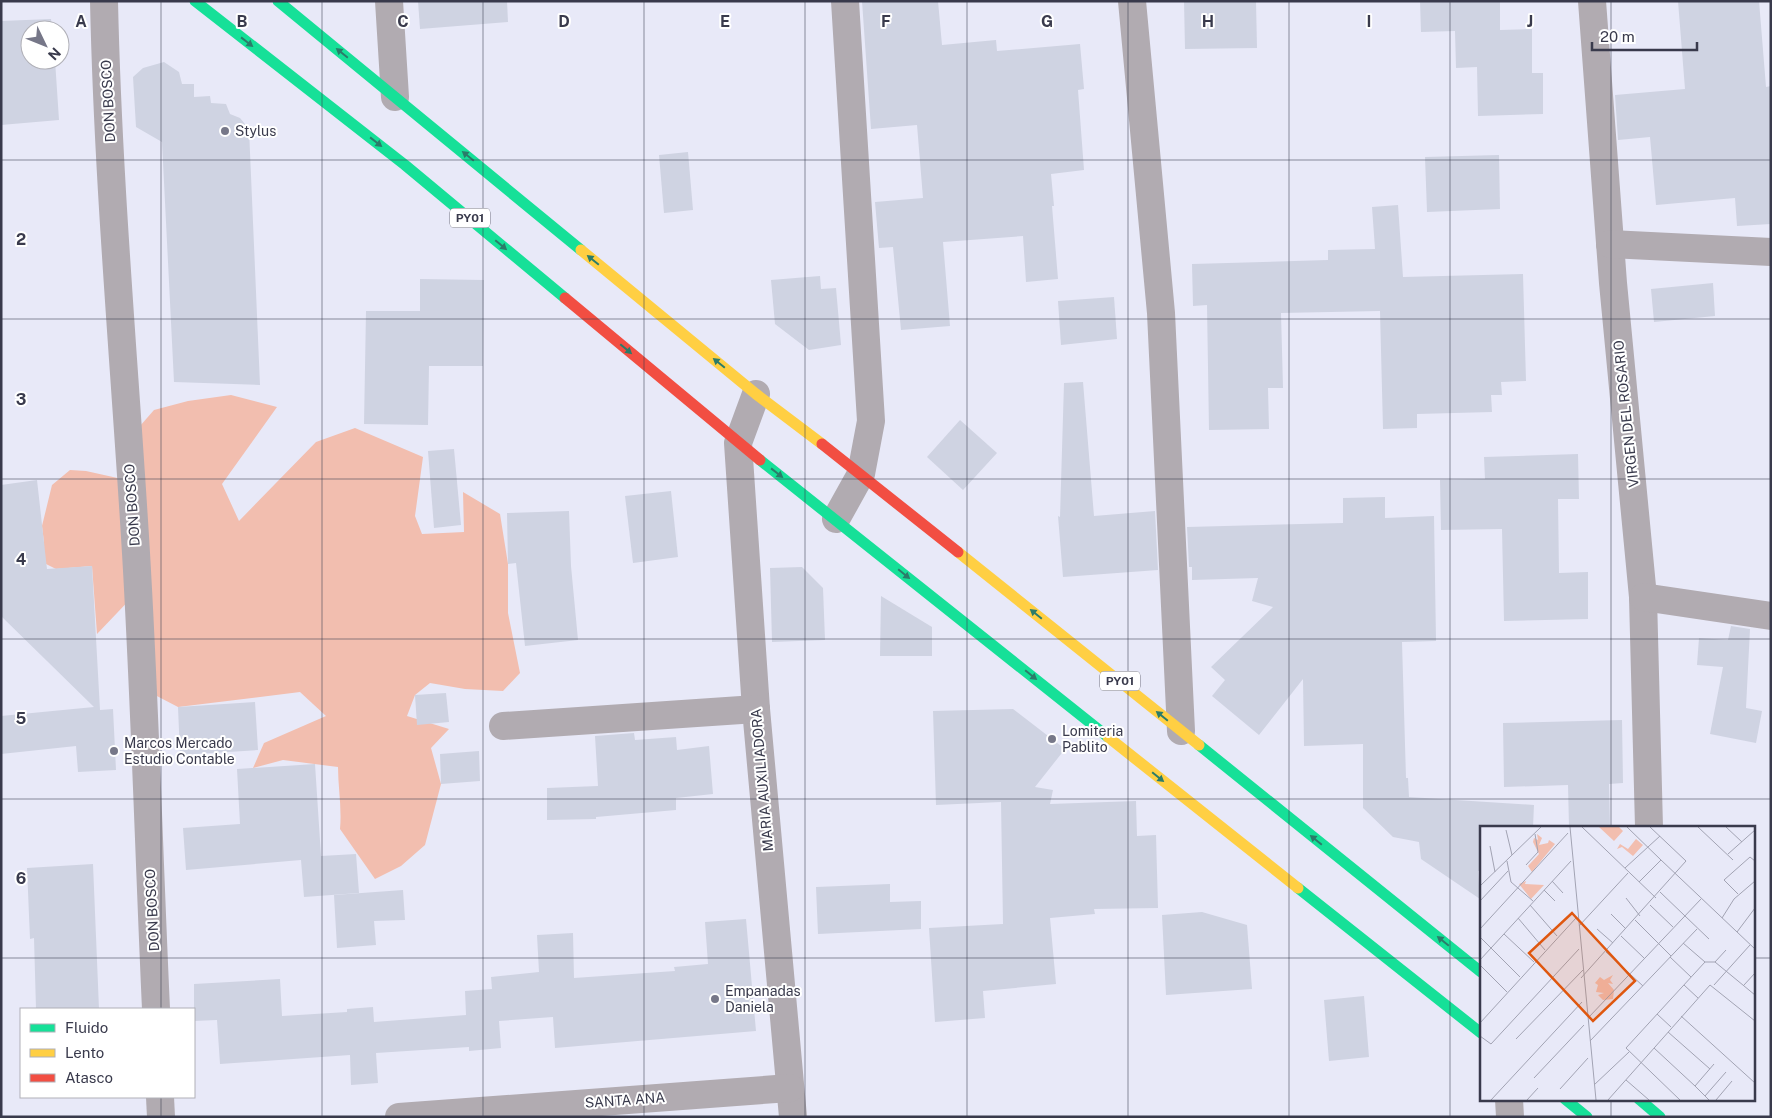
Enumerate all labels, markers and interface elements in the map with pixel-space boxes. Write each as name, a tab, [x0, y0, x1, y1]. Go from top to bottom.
text: A	[75, 12, 87, 31]
text: B	[237, 12, 248, 31]
text: C	[397, 12, 409, 31]
text: D	[558, 12, 570, 31]
text: E	[720, 12, 730, 31]
text: F	[881, 12, 891, 31]
text: G	[1041, 12, 1053, 31]
text: H	[1202, 12, 1214, 31]
text: I	[1367, 12, 1371, 31]
text: J	[1527, 12, 1533, 31]
north arrow	[20, 20, 70, 70]
scale bar	[1592, 20, 1697, 52]
text: 20 m	[1600, 28, 1635, 45]
one-way arrow	[240, 37, 254, 47]
text: N	[45, 44, 64, 63]
one-way arrow	[336, 48, 349, 59]
street label: DON BOSCO	[98, 59, 118, 143]
place label: Stylus	[235, 123, 276, 139]
marker: Stylus	[219, 125, 231, 137]
one-way arrow	[369, 136, 382, 147]
one-way arrow	[461, 151, 474, 162]
road number: PY01	[450, 208, 490, 228]
text: 2	[16, 230, 26, 249]
one-way arrow	[494, 239, 507, 250]
one-way arrow	[587, 254, 600, 265]
street label: VIRGEN DEL ROSARIO	[1610, 340, 1642, 488]
one-way arrow	[620, 343, 632, 354]
one-way arrow	[713, 357, 726, 368]
text: 3	[16, 390, 26, 409]
street label: DON BOSCO	[121, 463, 143, 547]
one-way arrow	[770, 468, 784, 478]
text: 4	[16, 550, 27, 569]
one-way arrow	[897, 568, 910, 579]
one-way arrow	[1030, 608, 1043, 619]
one-way arrow	[1024, 670, 1037, 681]
road number: PY01	[1100, 671, 1140, 690]
street label: MARIA AUXILIADORA	[748, 708, 776, 852]
text: 5	[16, 709, 27, 728]
one-way arrow	[1156, 710, 1169, 721]
place label: Lomiteria Pablito	[1062, 723, 1123, 755]
marker: Lomiteria Pablito	[1046, 733, 1058, 745]
place label: Marcos Mercado Estudio Contable	[124, 735, 235, 767]
marker: Marcos Mercado Estudio Contable	[108, 745, 120, 757]
one-way arrow	[1151, 771, 1164, 782]
inset map	[1480, 826, 1754, 1100]
one-way arrow	[1310, 834, 1323, 845]
street label: DON BOSCO	[142, 868, 162, 952]
text: 6	[16, 869, 26, 888]
one-way arrow	[1437, 936, 1450, 947]
place label: Empanadas Daniela	[725, 983, 801, 1015]
marker: Empanadas Daniela	[709, 993, 721, 1005]
legend	[20, 1008, 195, 1098]
text: Fluido	[65, 1019, 108, 1036]
text: Lento	[65, 1044, 104, 1061]
text: Atasco	[65, 1069, 113, 1086]
street label: SANTA ANA	[584, 1089, 666, 1111]

